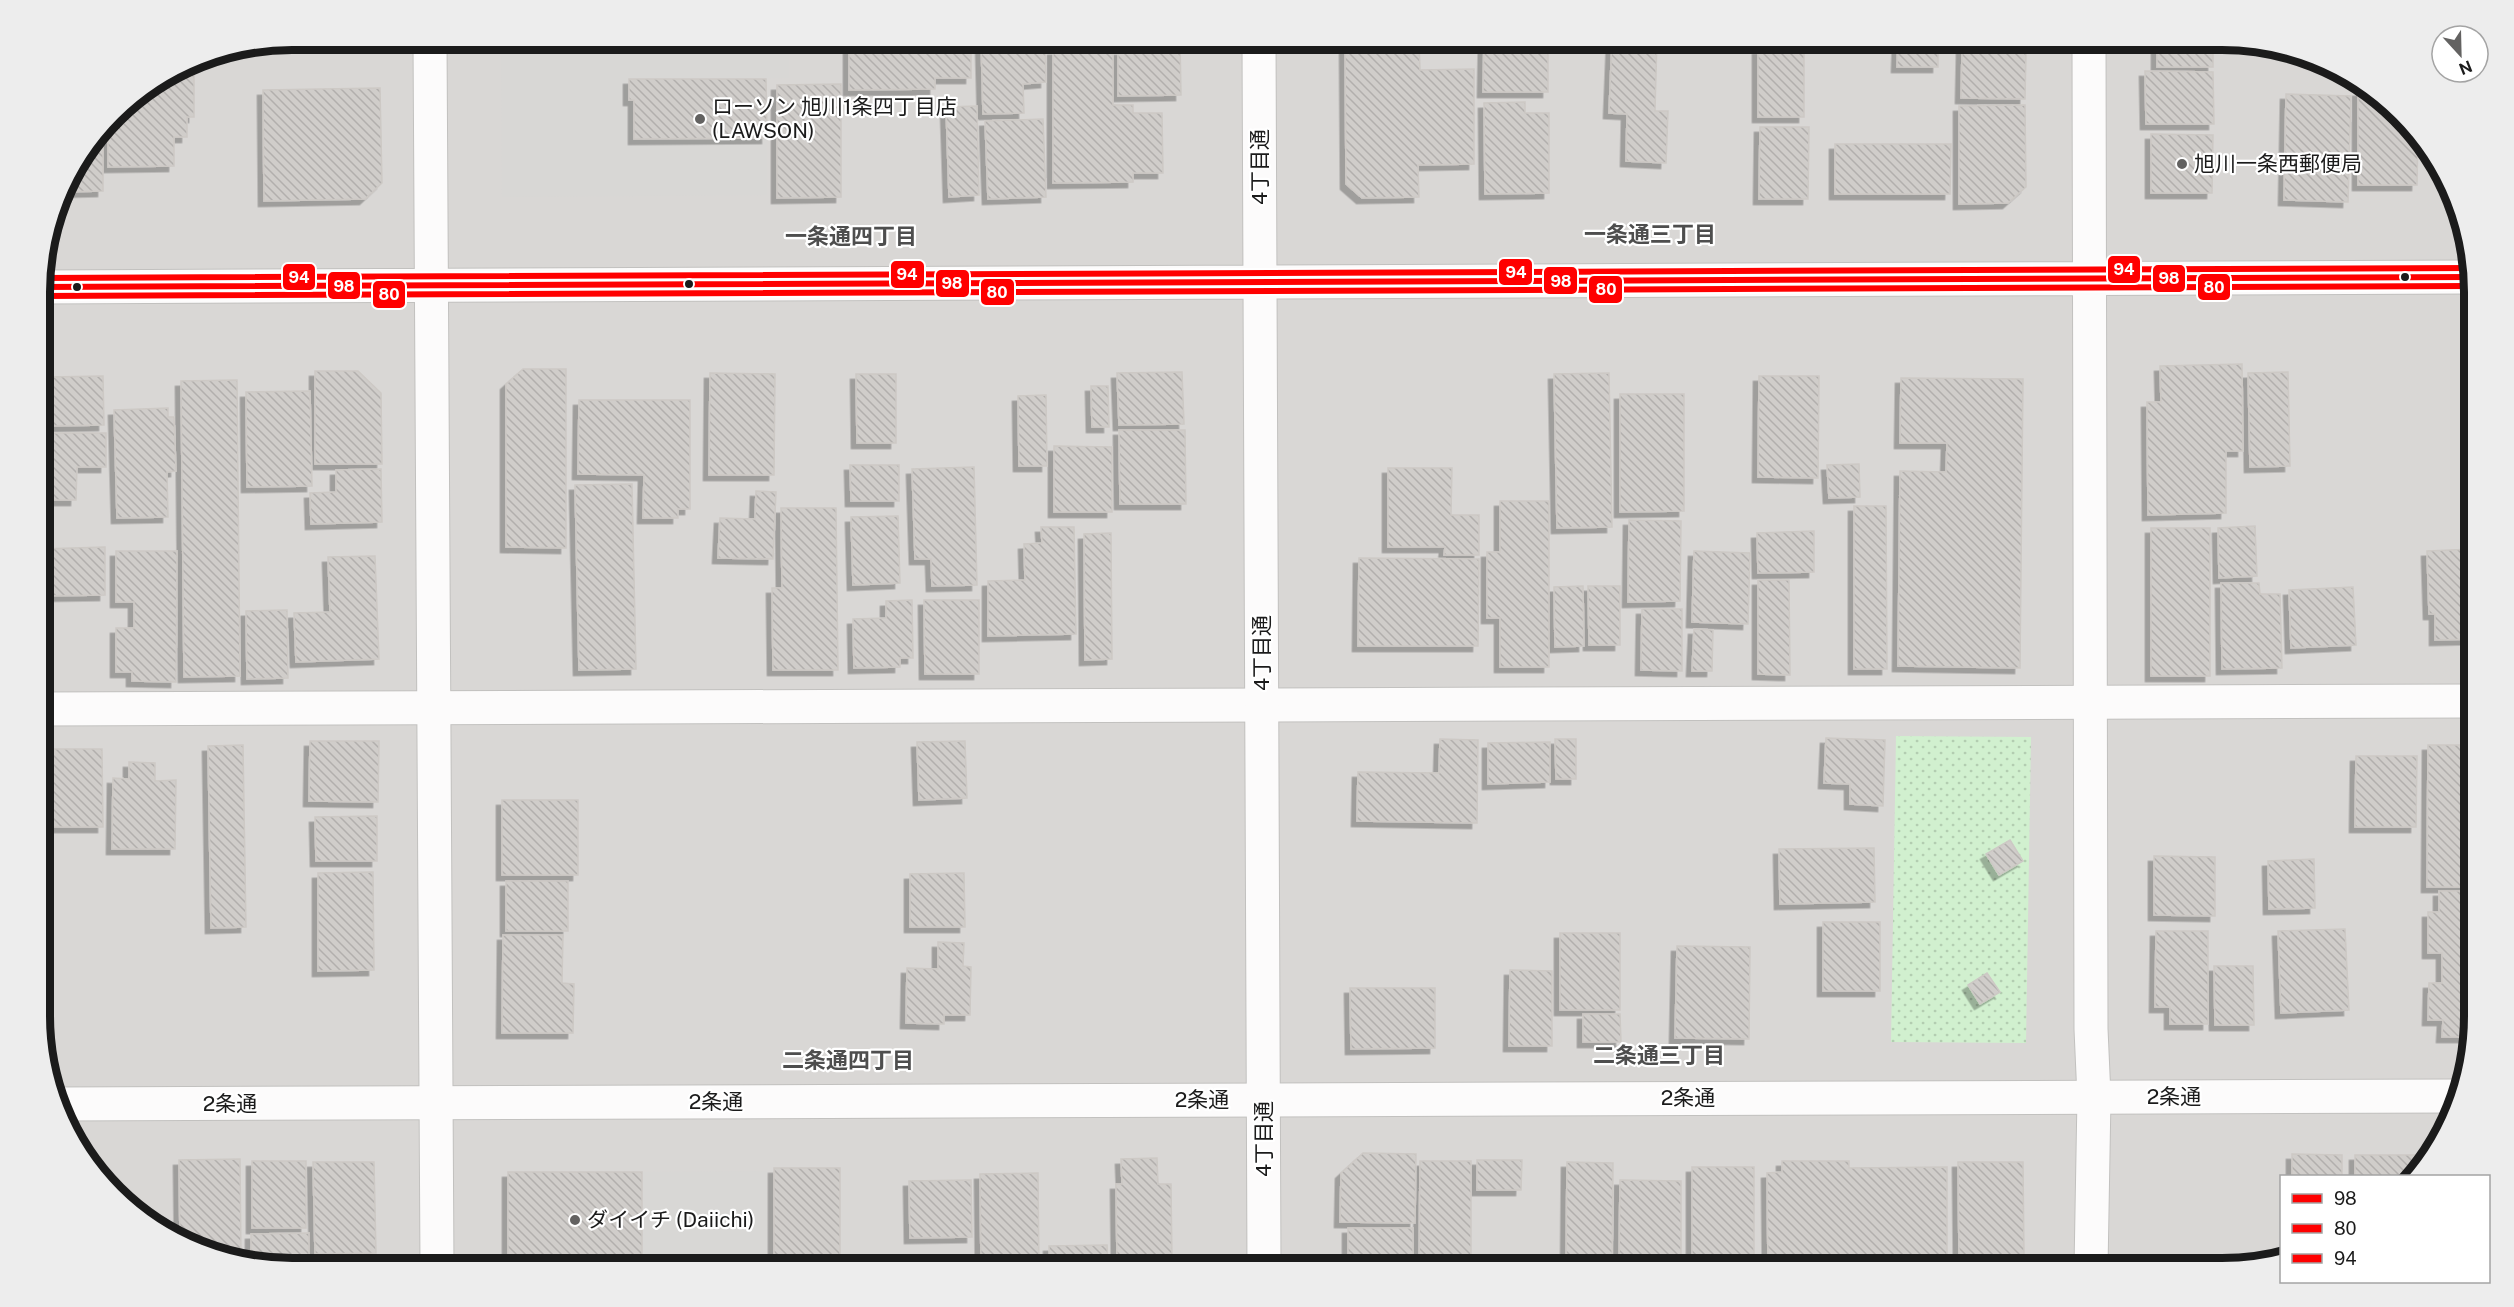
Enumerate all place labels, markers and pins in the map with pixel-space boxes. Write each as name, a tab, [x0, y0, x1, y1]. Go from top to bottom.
place label: ローソン 旭川1条四丁目店 (LAWSON)	[712, 94, 957, 143]
marker: ローソン 旭川1条四丁目店 (LAWSON)	[693, 112, 707, 126]
place label: 旭川一条西郵便局	[2194, 151, 2362, 176]
marker: 旭川一条西郵便局	[2175, 157, 2189, 171]
unlabelled marker	[2399, 271, 2411, 283]
unlabelled marker	[683, 278, 695, 290]
unlabelled marker	[71, 281, 83, 293]
place label: ダイイチ (Daiichi)	[587, 1207, 754, 1232]
marker: ダイイチ (Daiichi)	[568, 1213, 582, 1227]

